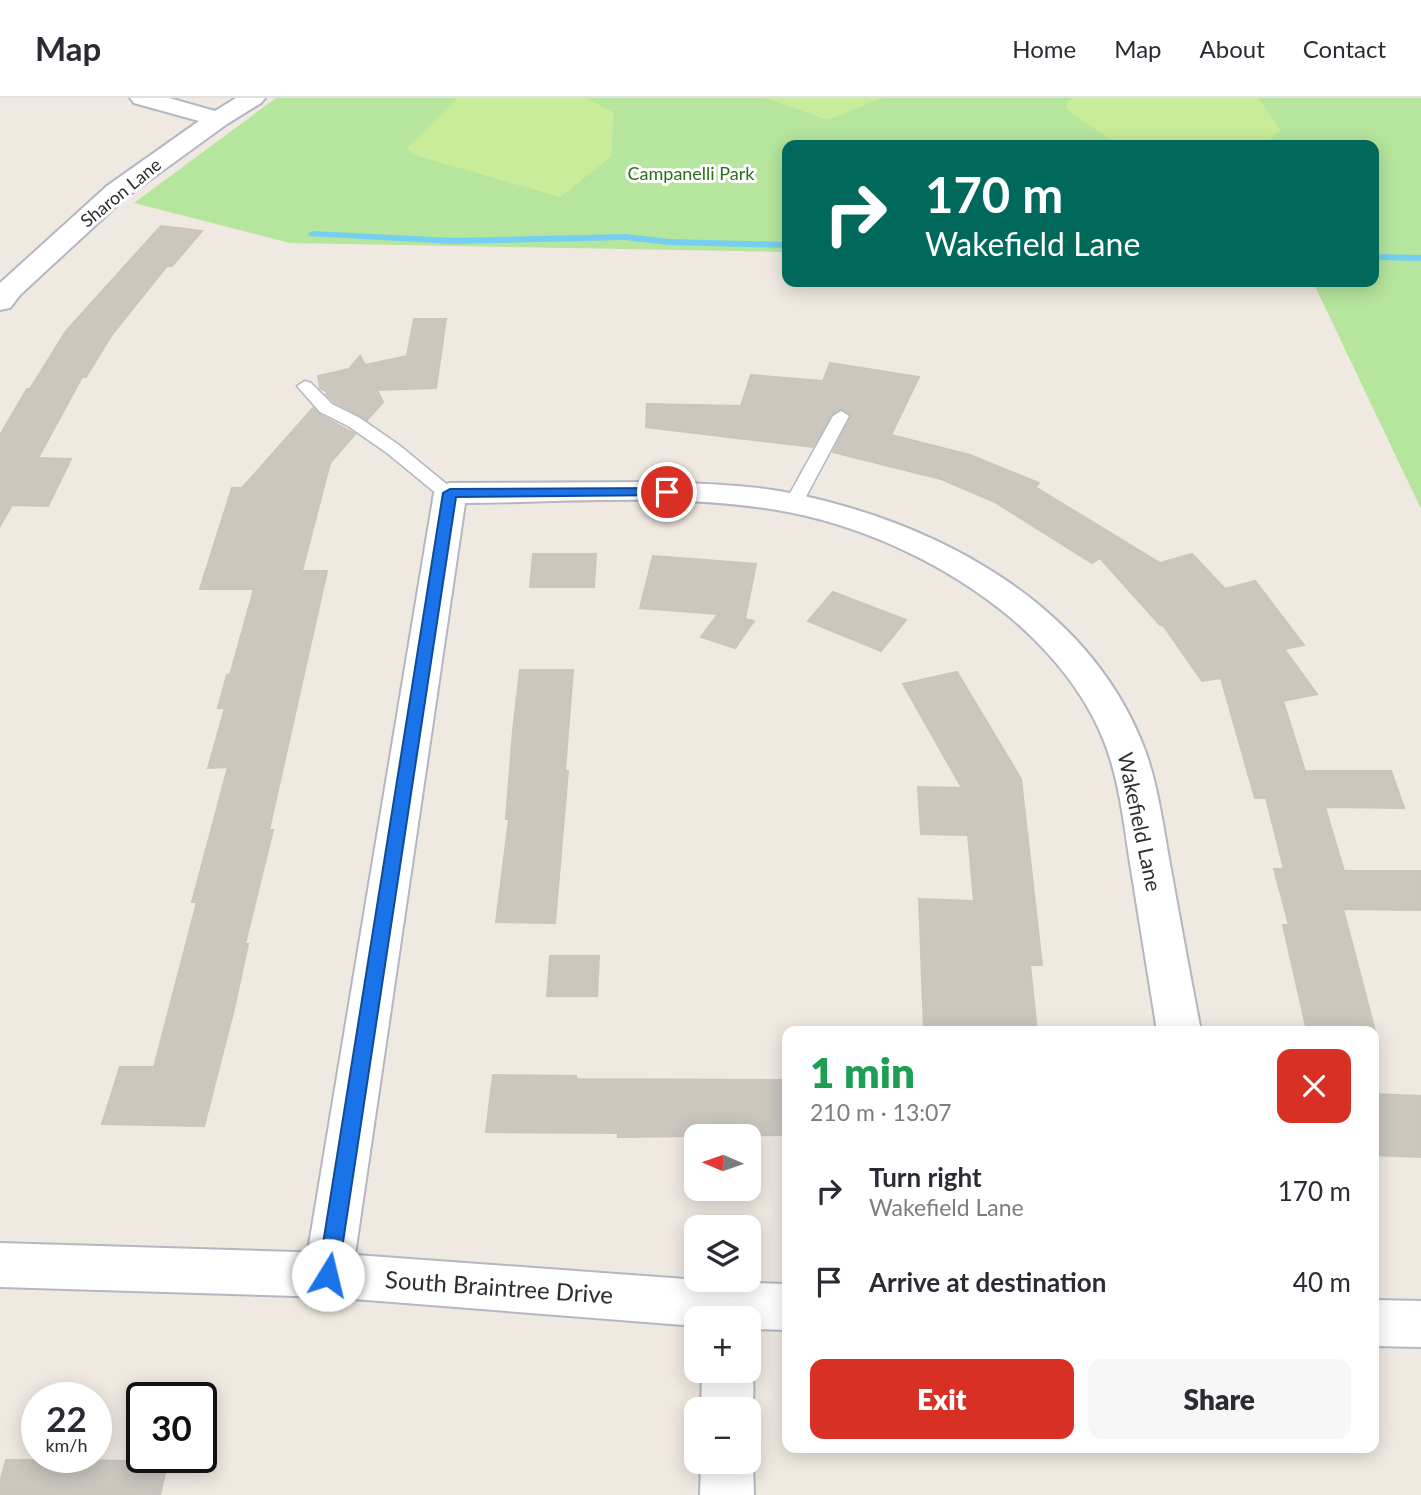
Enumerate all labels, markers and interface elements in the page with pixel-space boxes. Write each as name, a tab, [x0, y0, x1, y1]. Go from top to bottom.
text: Map	[35, 28, 101, 68]
text: Home	[1012, 34, 1076, 63]
text: Map	[1114, 34, 1162, 63]
text: About	[1200, 34, 1265, 63]
text: Contact	[1303, 34, 1386, 63]
street label: Sharon Lane	[76, 153, 165, 231]
park label: Campanelli Park	[628, 162, 755, 184]
text: 170 m	[925, 165, 1063, 223]
icon: right	[810, 168, 901, 259]
text: Wakefield Lane	[925, 224, 1140, 263]
pin	[637, 462, 697, 522]
icon: arrive	[648, 473, 686, 511]
street label: Wakefield Lane	[1114, 750, 1167, 893]
text: 1 min	[810, 1047, 915, 1097]
button: close	[1277, 1049, 1351, 1123]
text: 210 m · 13:07	[810, 1098, 952, 1126]
north arrow	[684, 1124, 761, 1200]
map controls	[684, 1124, 761, 1474]
text: Turn right	[869, 1161, 982, 1193]
icon: right	[810, 1172, 848, 1210]
text: 170 m	[1278, 1175, 1351, 1207]
text: Wakefield Lane	[869, 1193, 1024, 1221]
button: layers	[684, 1215, 761, 1292]
position arrow	[291, 1238, 365, 1312]
icon: arrive	[810, 1263, 848, 1301]
street label: South Braintree Drive	[384, 1264, 614, 1309]
text: Arrive at destination	[869, 1266, 1106, 1298]
text: 40 m	[1293, 1266, 1351, 1298]
button: +	[684, 1306, 761, 1383]
button: Exit	[810, 1359, 1074, 1439]
button: Share	[1088, 1359, 1351, 1439]
speed limit sign: 30	[126, 1382, 217, 1473]
text: 22	[46, 1397, 87, 1439]
button: −	[684, 1397, 761, 1474]
text: km/h	[45, 1434, 88, 1456]

